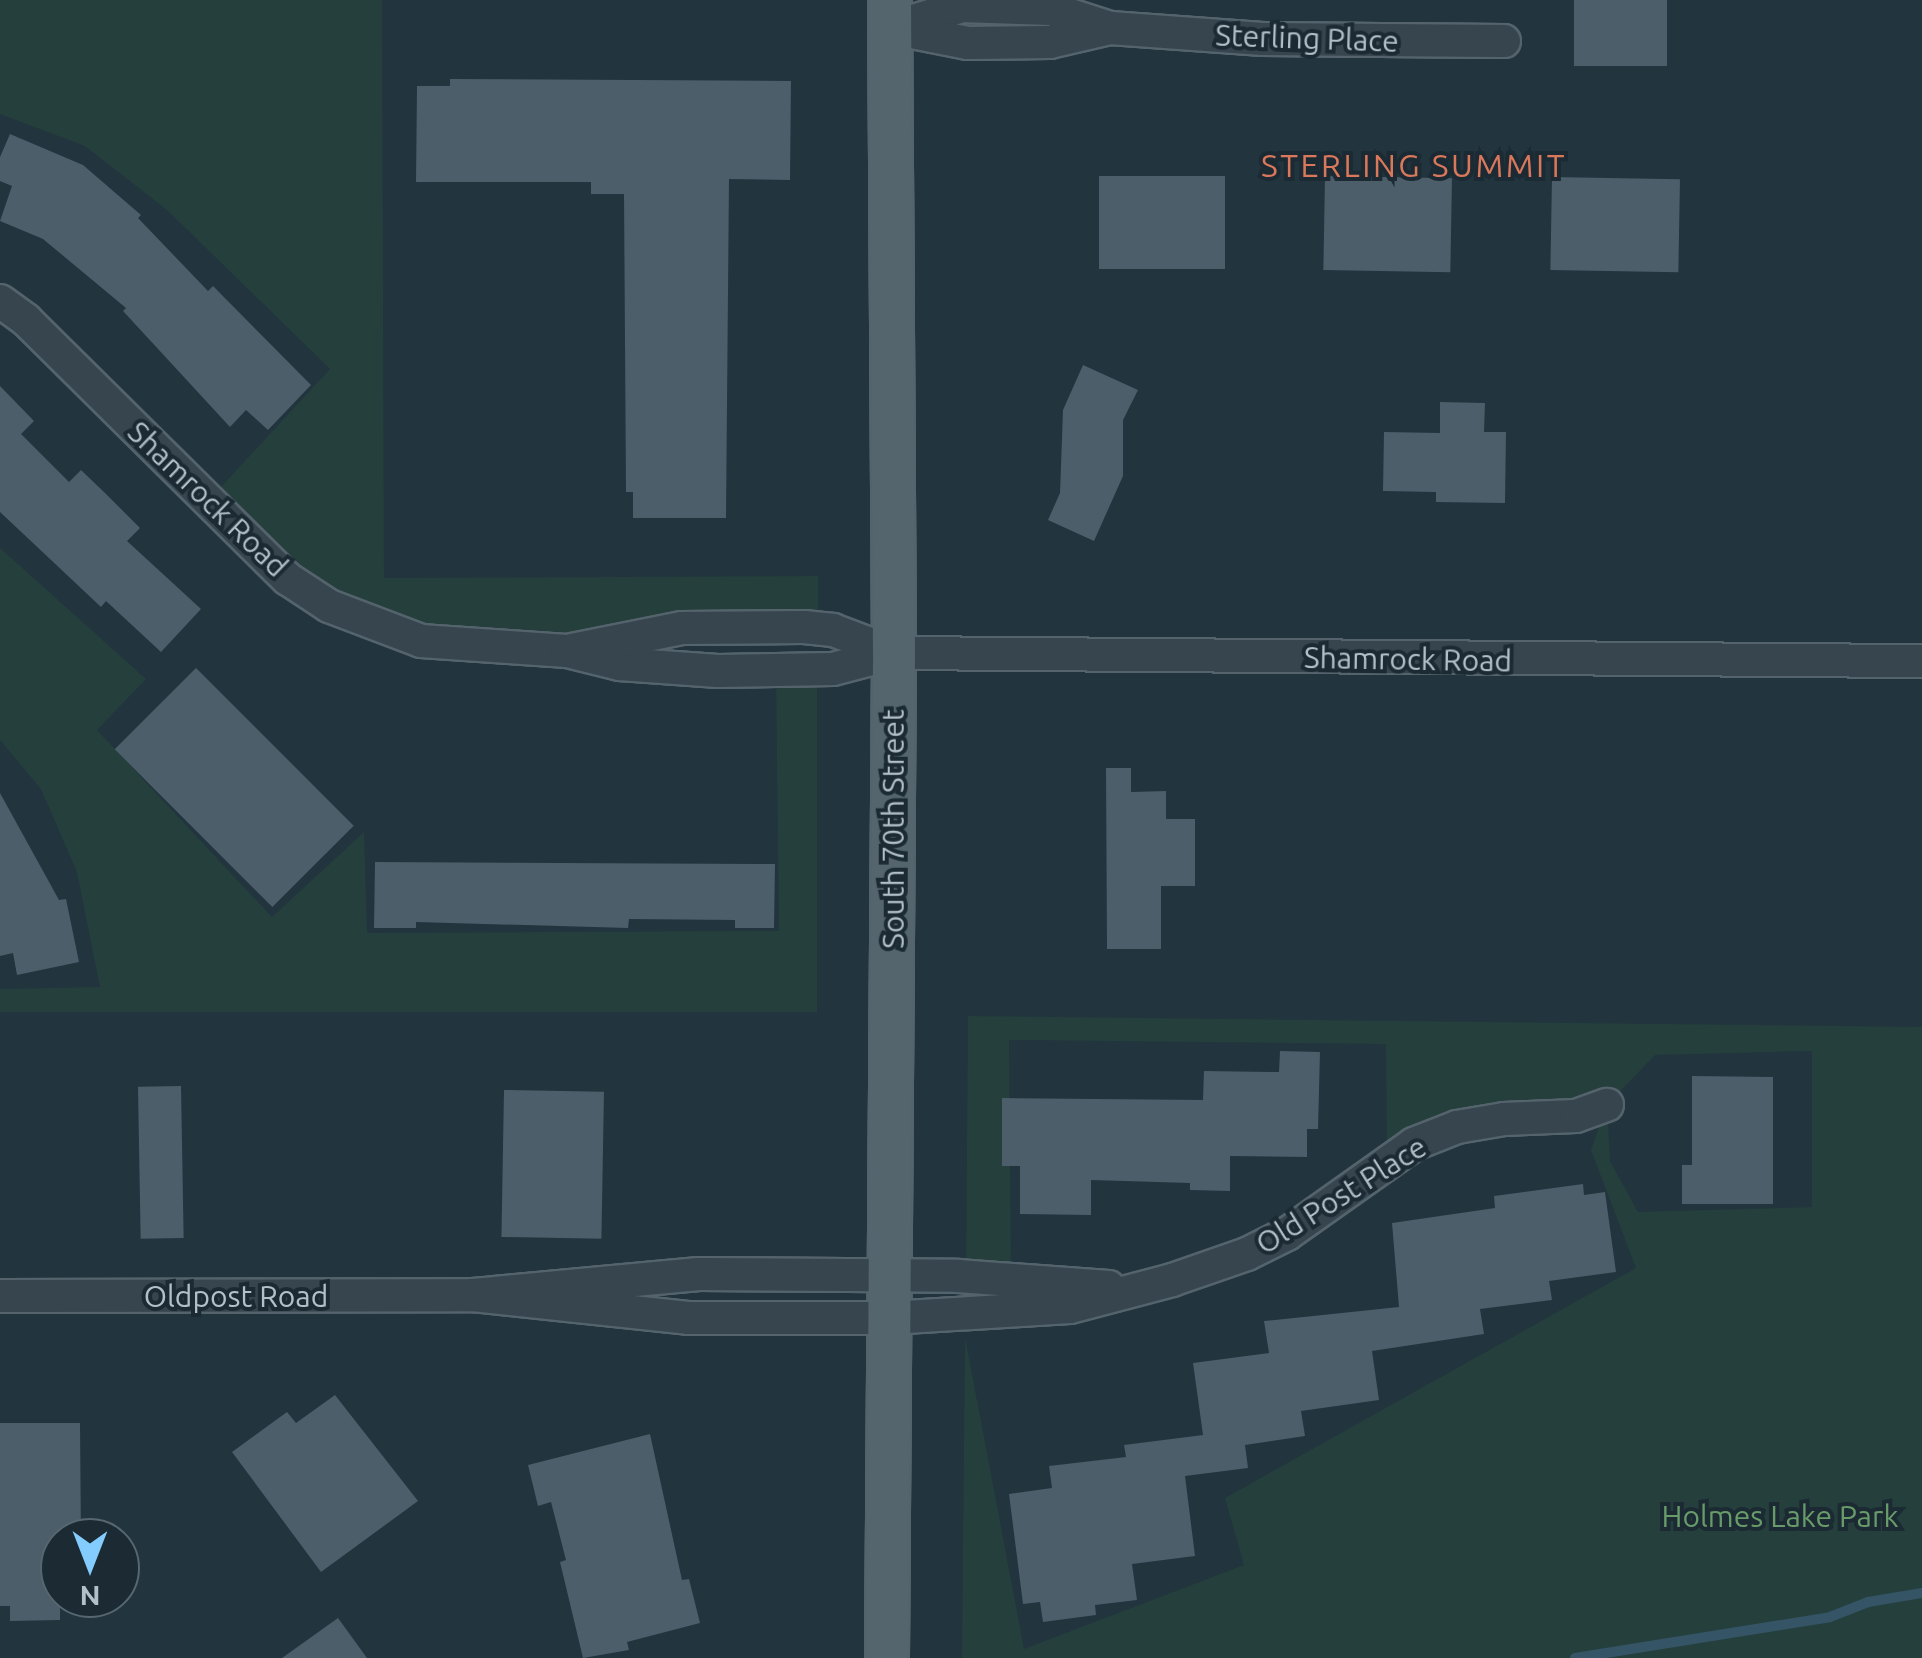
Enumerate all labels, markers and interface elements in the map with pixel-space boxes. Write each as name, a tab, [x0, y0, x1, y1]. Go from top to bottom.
street label: Sterling Place	[1215, 17, 1399, 59]
district label: STERLING SUMMIT	[1261, 146, 1567, 184]
street label: Shamrock Road	[121, 414, 295, 584]
street label: Shamrock Road	[1304, 639, 1512, 679]
street label: South 70th Street	[875, 709, 911, 949]
street label: Old Post Place	[1249, 1128, 1433, 1262]
street label: Oldpost Road	[144, 1278, 328, 1314]
park label: Holmes Lake Park	[1661, 1498, 1899, 1534]
north arrow	[40, 1518, 140, 1618]
text: N	[80, 1581, 100, 1612]

